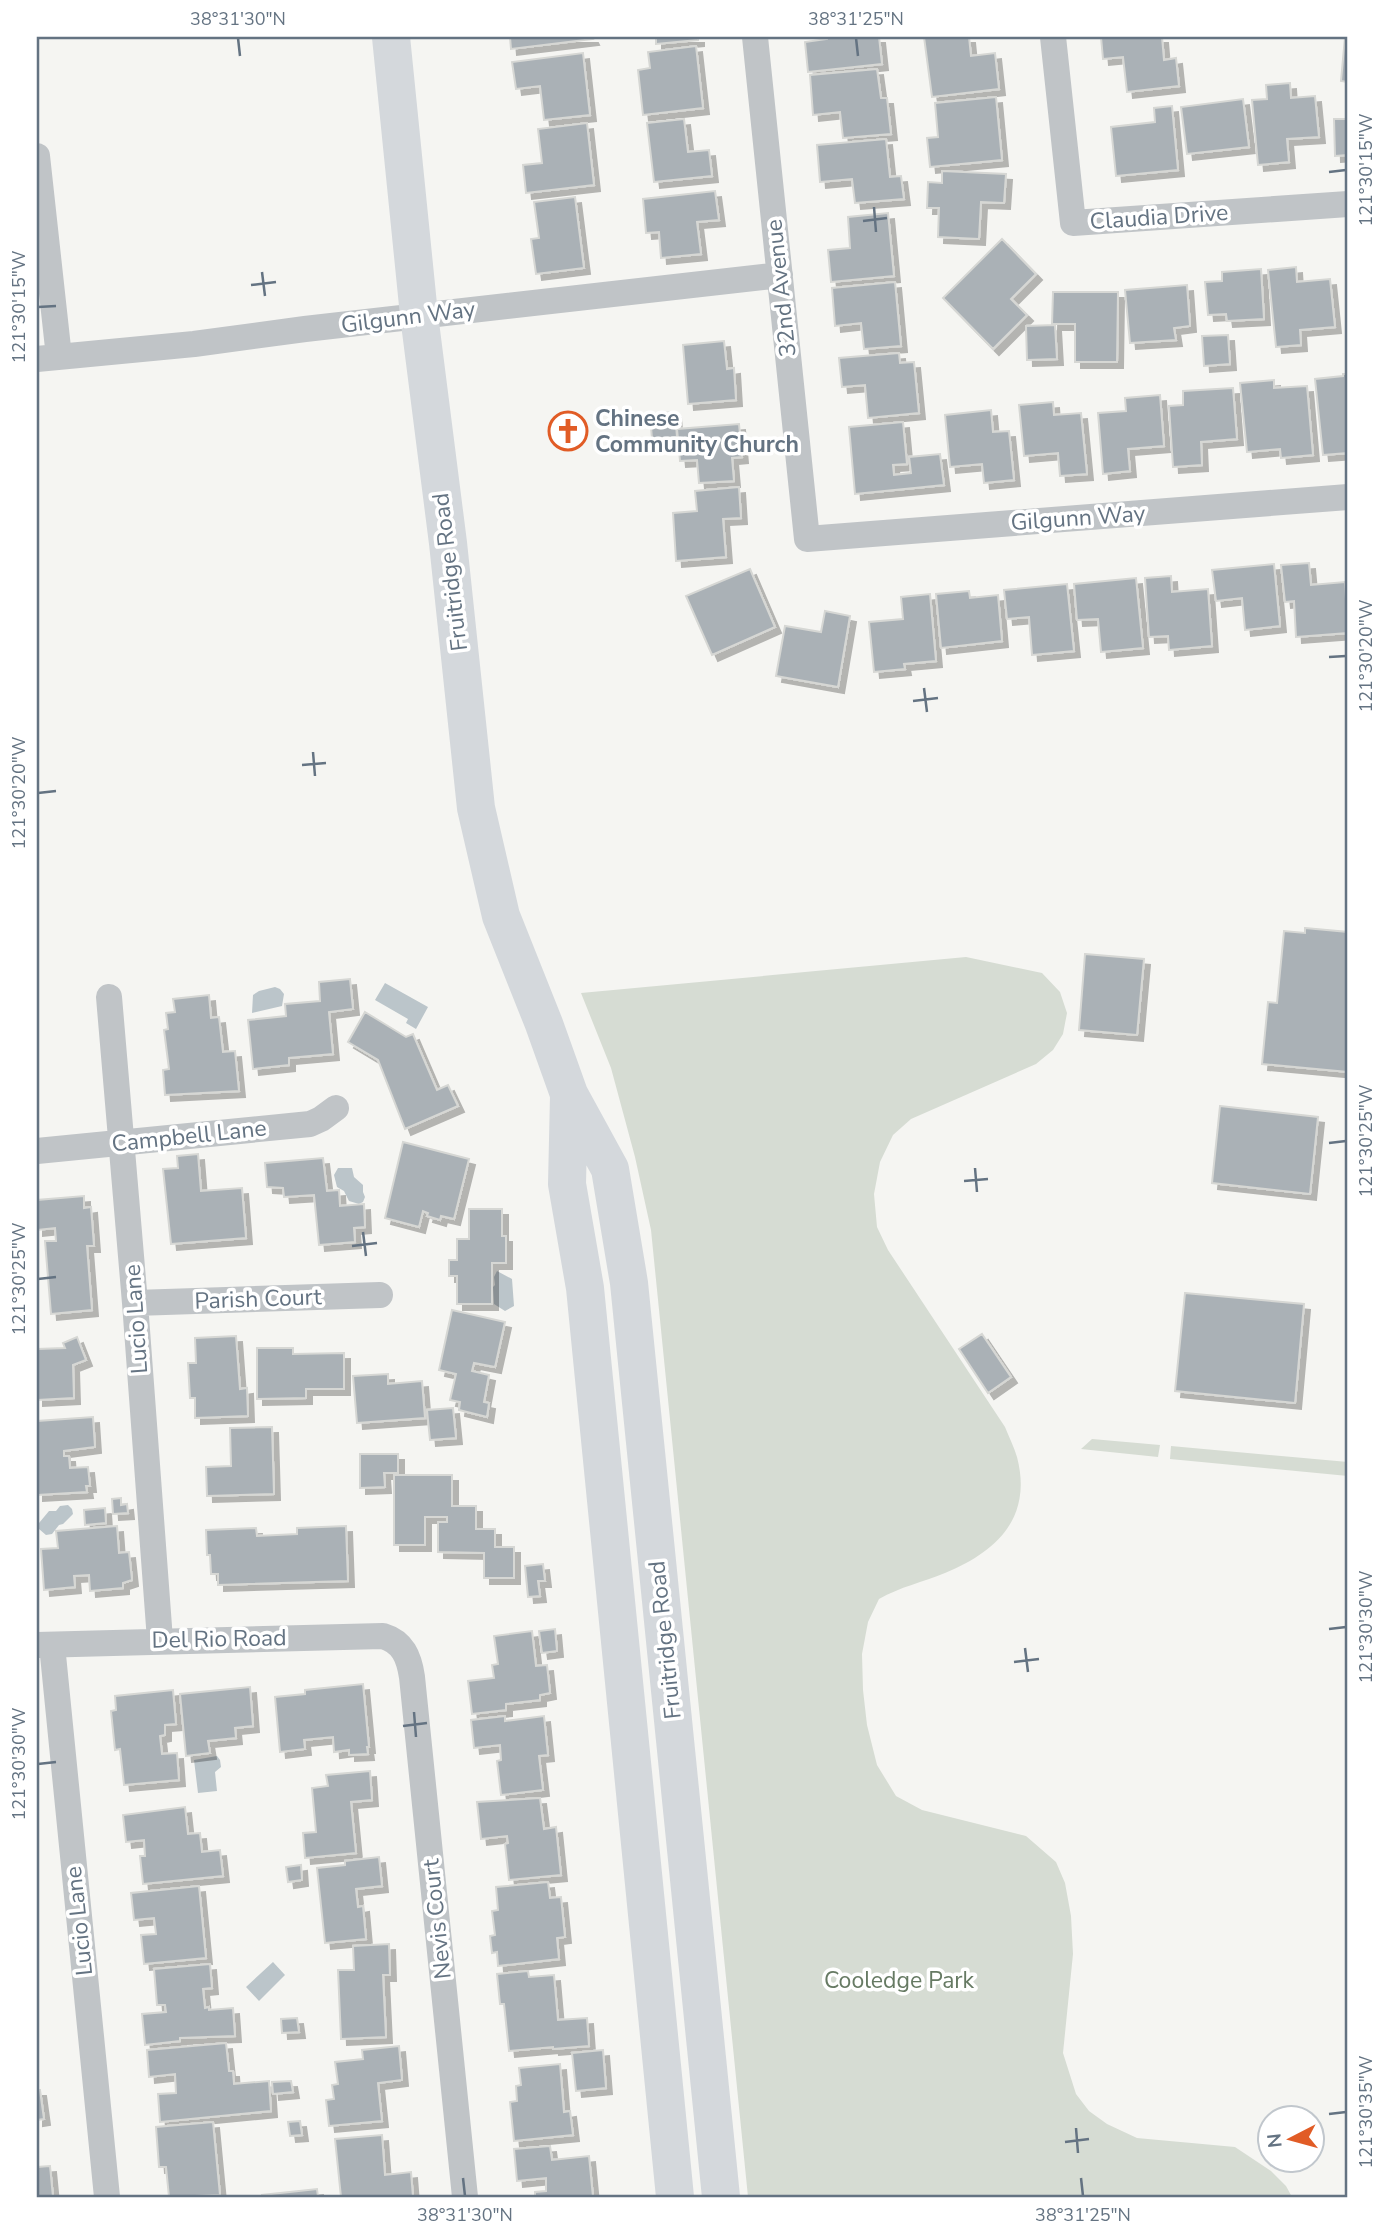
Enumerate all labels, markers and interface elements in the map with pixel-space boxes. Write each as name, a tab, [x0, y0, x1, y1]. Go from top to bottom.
text: 38°31'30"N	[190, 7, 286, 31]
text: 38°31'25"N	[808, 7, 904, 31]
text: 121°30'15"W	[1354, 113, 1378, 227]
street label: Claudia Drive	[1089, 197, 1229, 237]
street label: 32nd Avenue	[758, 218, 804, 358]
text: 121°30'15"W	[7, 250, 31, 364]
street label: Gilgunn Way	[339, 293, 477, 341]
place label: Chinese Community Church	[595, 403, 799, 460]
church icon: Chinese Community Church	[547, 410, 589, 452]
street label: Fruitridge Road	[425, 491, 475, 653]
street label: Gilgunn Way	[1010, 498, 1147, 538]
text: 121°30'20"W	[1354, 599, 1378, 713]
text: 121°30'20"W	[7, 736, 31, 850]
text: 121°30'25"W	[1354, 1084, 1378, 1198]
street label: Campbell Lane	[110, 1112, 268, 1160]
text: 121°30'25"W	[7, 1222, 31, 1336]
street label: Lucio Lane	[117, 1263, 155, 1375]
street label: Parish Court	[194, 1281, 323, 1317]
street label: Fruitridge Road	[641, 1559, 689, 1721]
text: 121°30'30"W	[1354, 1570, 1378, 1684]
street label: Del Rio Road	[151, 1622, 287, 1656]
text: 121°30'30"W	[7, 1707, 31, 1821]
street label: Nevis Court	[415, 1857, 459, 1981]
street label: Lucio Lane	[58, 1865, 100, 1977]
park label: Cooledge Park	[824, 1965, 975, 1996]
text: 121°30'35"W	[1354, 2055, 1378, 2169]
north arrow	[1256, 2104, 1326, 2174]
text: N	[1261, 2132, 1289, 2149]
text: 38°31'30"N	[417, 2203, 513, 2227]
text: 38°31'25"N	[1035, 2203, 1131, 2227]

